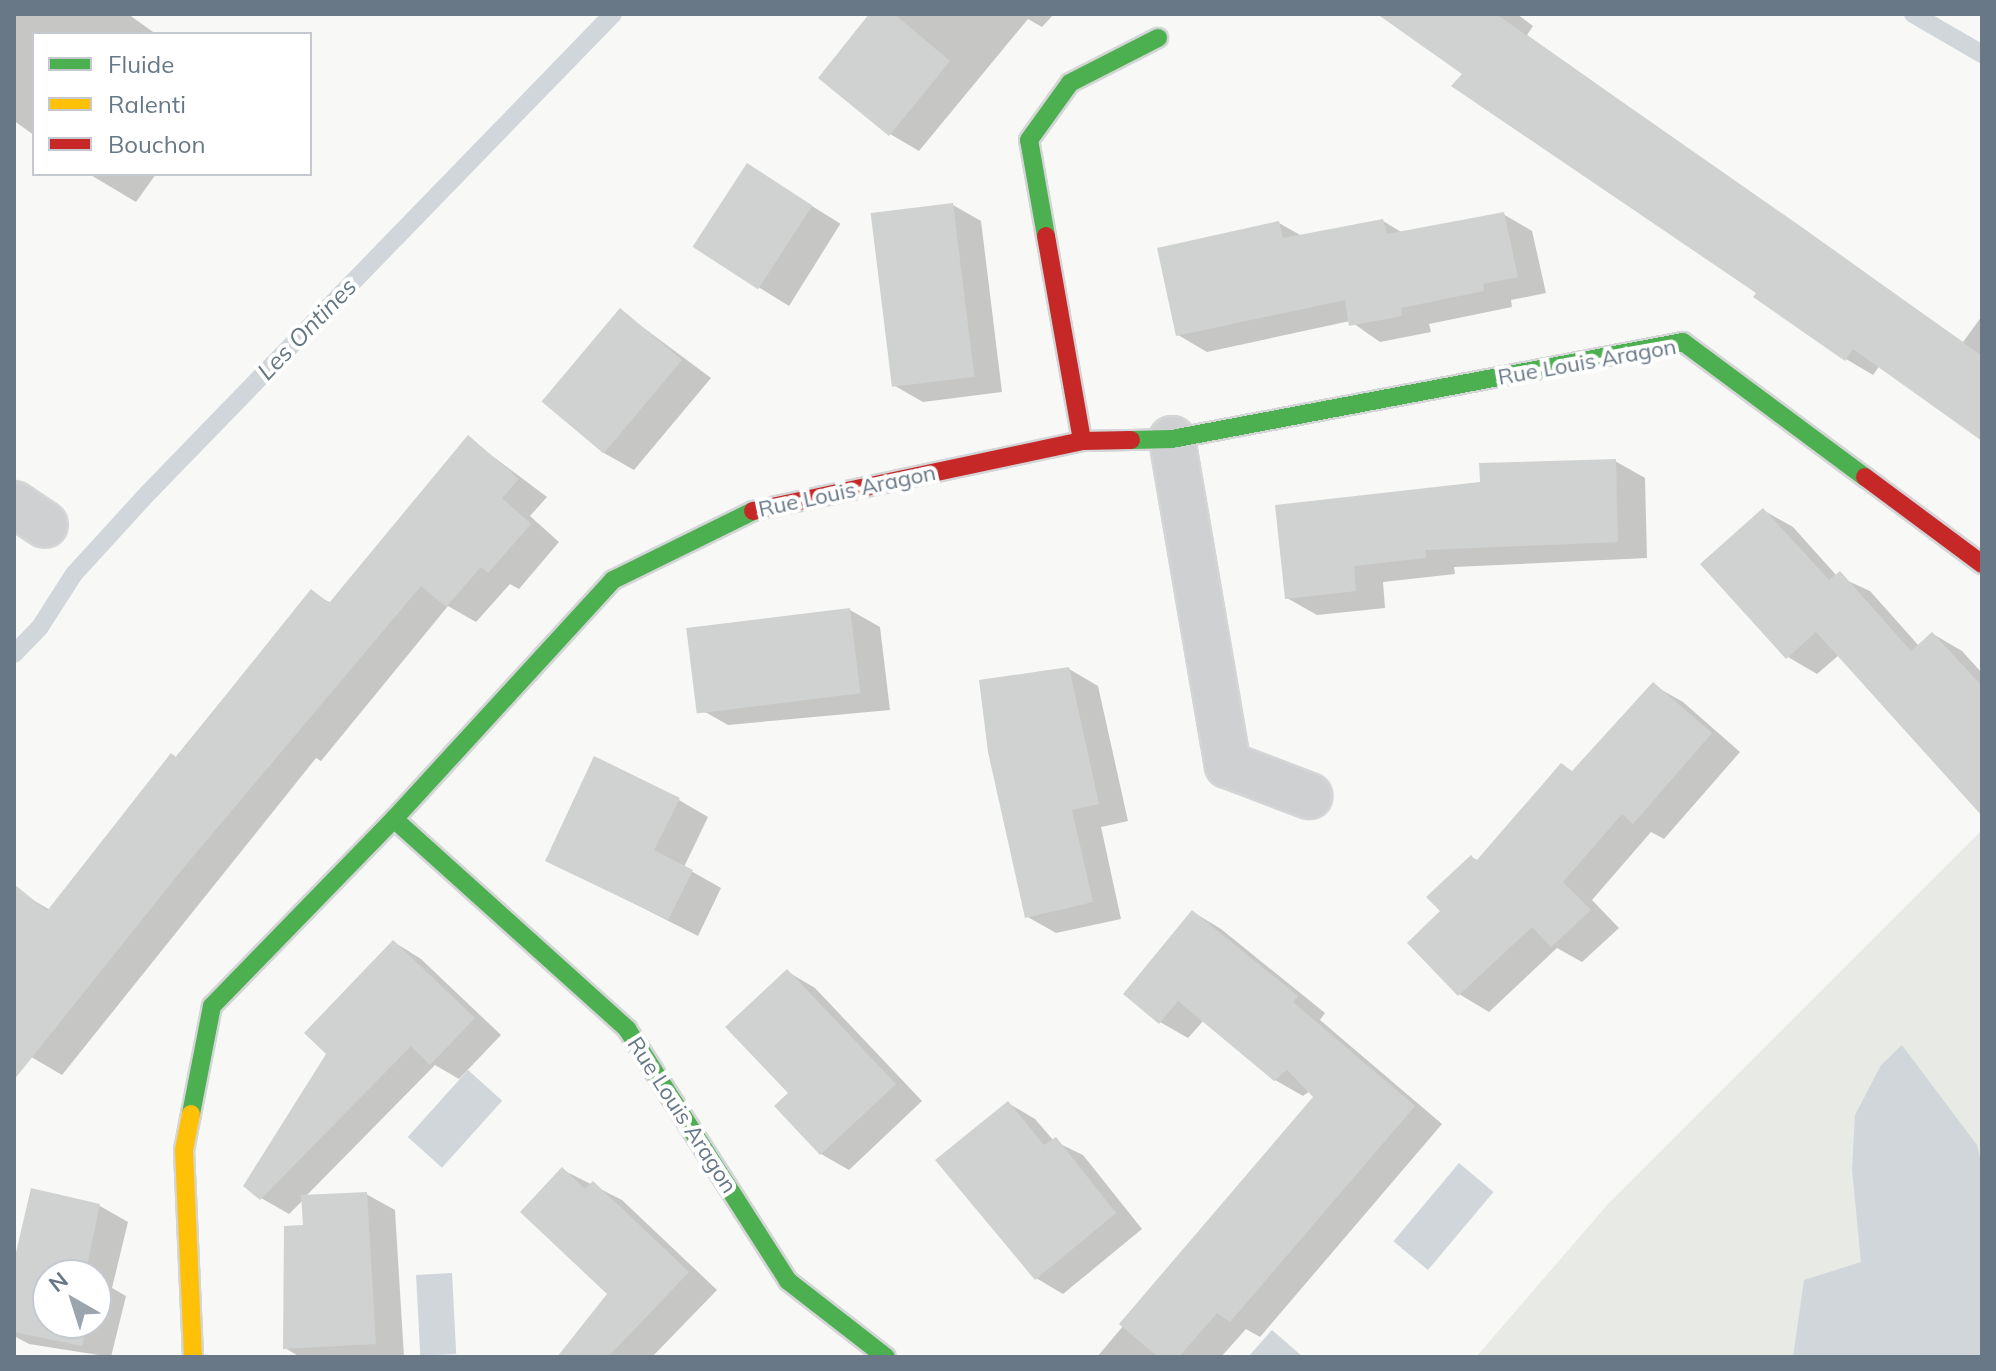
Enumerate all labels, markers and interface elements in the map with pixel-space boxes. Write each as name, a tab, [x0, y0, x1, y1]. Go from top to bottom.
legend	[32, 32, 312, 176]
text: Fluide	[108, 49, 174, 79]
text: Ralenti	[108, 89, 186, 119]
text: Bouchon	[108, 129, 206, 159]
water label: Les Ontines	[252, 272, 362, 386]
street label: Rue Louis Aragon	[1496, 333, 1678, 391]
street label: Rue Louis Aragon	[756, 459, 938, 523]
street label: Rue Louis Aragon	[622, 1032, 742, 1198]
north arrow	[32, 1259, 112, 1339]
text: N	[43, 1266, 73, 1298]

